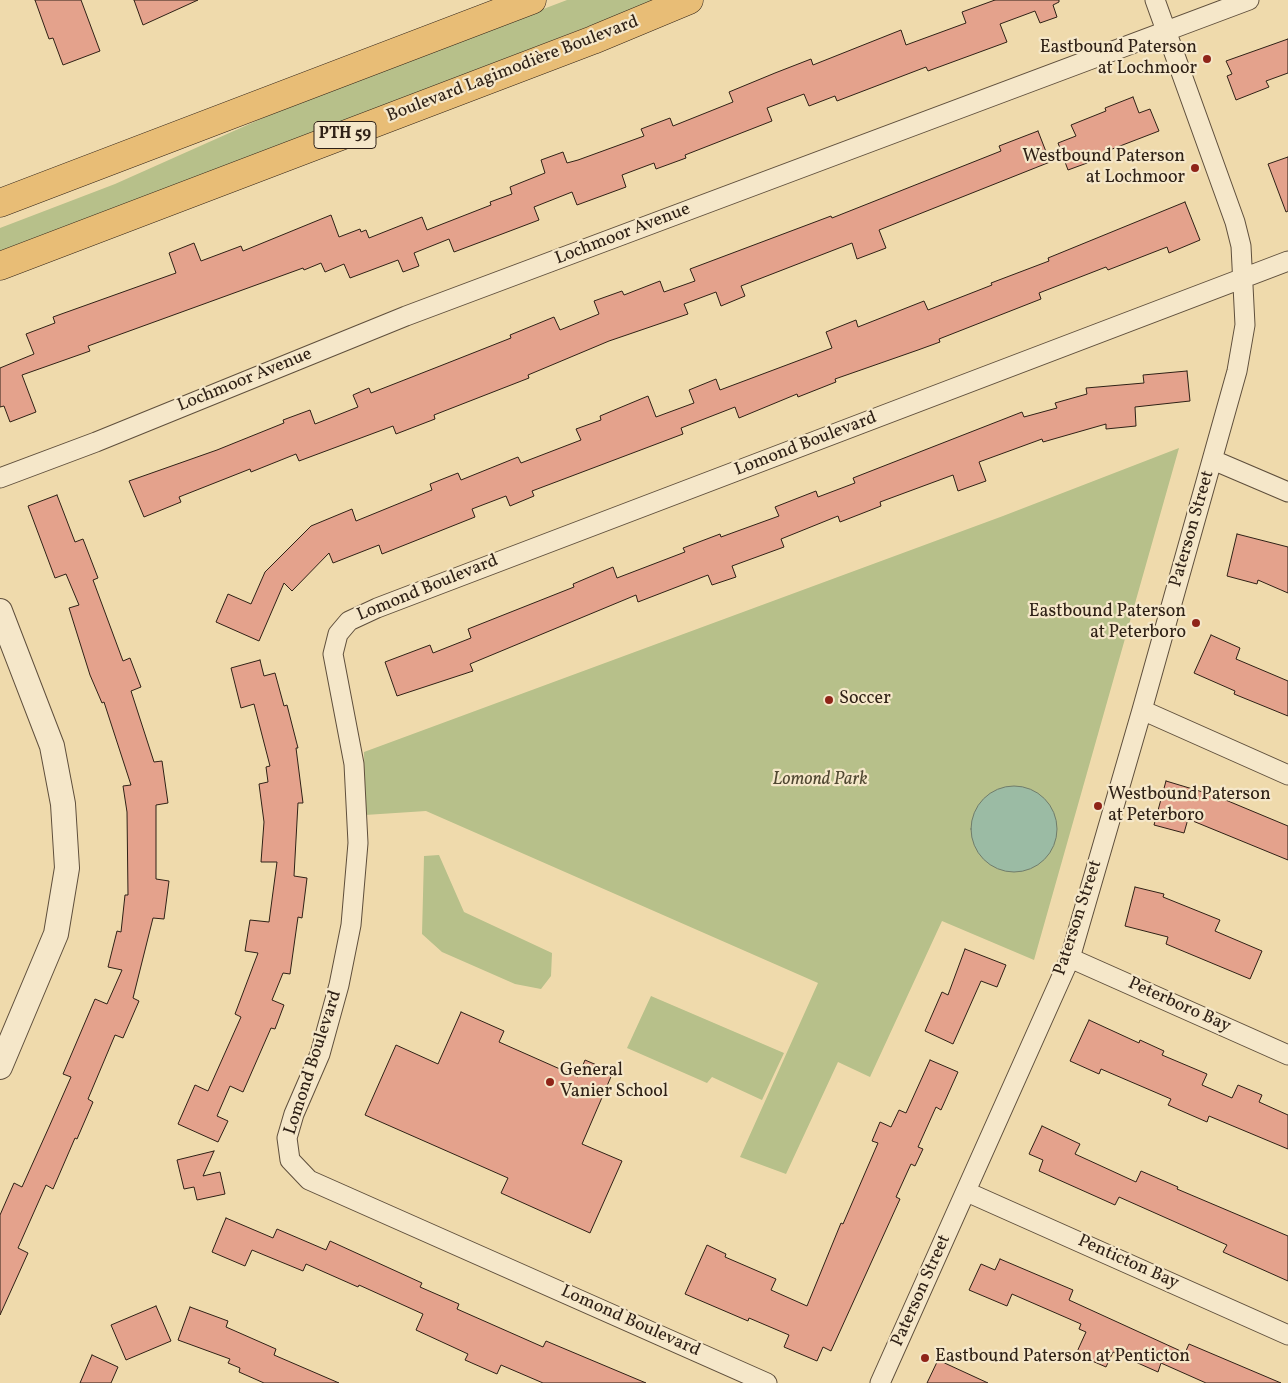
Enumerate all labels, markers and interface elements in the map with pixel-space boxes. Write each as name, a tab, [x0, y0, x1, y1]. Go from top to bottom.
street label: Boulevard Lagimodière Boulevard	[384, 12, 642, 128]
place label: Eastbound Paterson at Lochmoor	[1040, 38, 1197, 80]
marker: Eastbound Paterson at Lochmoor	[1201, 53, 1213, 65]
road number: PTH 59	[314, 122, 376, 148]
place label: Westbound Paterson at Lochmoor	[1022, 147, 1185, 190]
marker: Westbound Paterson at Lochmoor	[1189, 162, 1201, 174]
street label: Lochmoor Avenue	[552, 199, 694, 271]
street label: Lochmoor Avenue	[175, 344, 315, 418]
street label: Lomond Boulevard	[732, 408, 880, 482]
street label: Paterson Street	[1166, 468, 1220, 590]
street label: Lomond Boulevard	[354, 551, 502, 627]
place label: Eastbound Paterson at Peterboro	[1029, 602, 1186, 644]
marker: Eastbound Paterson at Peterboro	[1190, 617, 1202, 629]
place label: Soccer	[839, 689, 891, 711]
marker: Soccer	[823, 694, 835, 706]
park label: Lomond Park	[772, 770, 868, 792]
place label: Westbound Paterson at Peterboro	[1108, 785, 1271, 828]
marker: Westbound Paterson at Peterboro	[1092, 800, 1104, 812]
street label: Paterson Street	[1050, 858, 1108, 978]
street label: Peterboro Bay	[1124, 974, 1234, 1038]
street label: Lomond Boulevard	[280, 988, 348, 1138]
place label: General Vanier School	[560, 1061, 668, 1104]
marker: General Vanier School	[544, 1076, 556, 1088]
street label: Penticton Bay	[1074, 1231, 1182, 1295]
street label: Paterson Street	[888, 1232, 956, 1350]
street label: Lomond Boulevard	[557, 1282, 703, 1362]
place label: Eastbound Paterson at Penticton	[935, 1347, 1190, 1369]
marker: Eastbound Paterson at Penticton	[919, 1352, 931, 1364]

